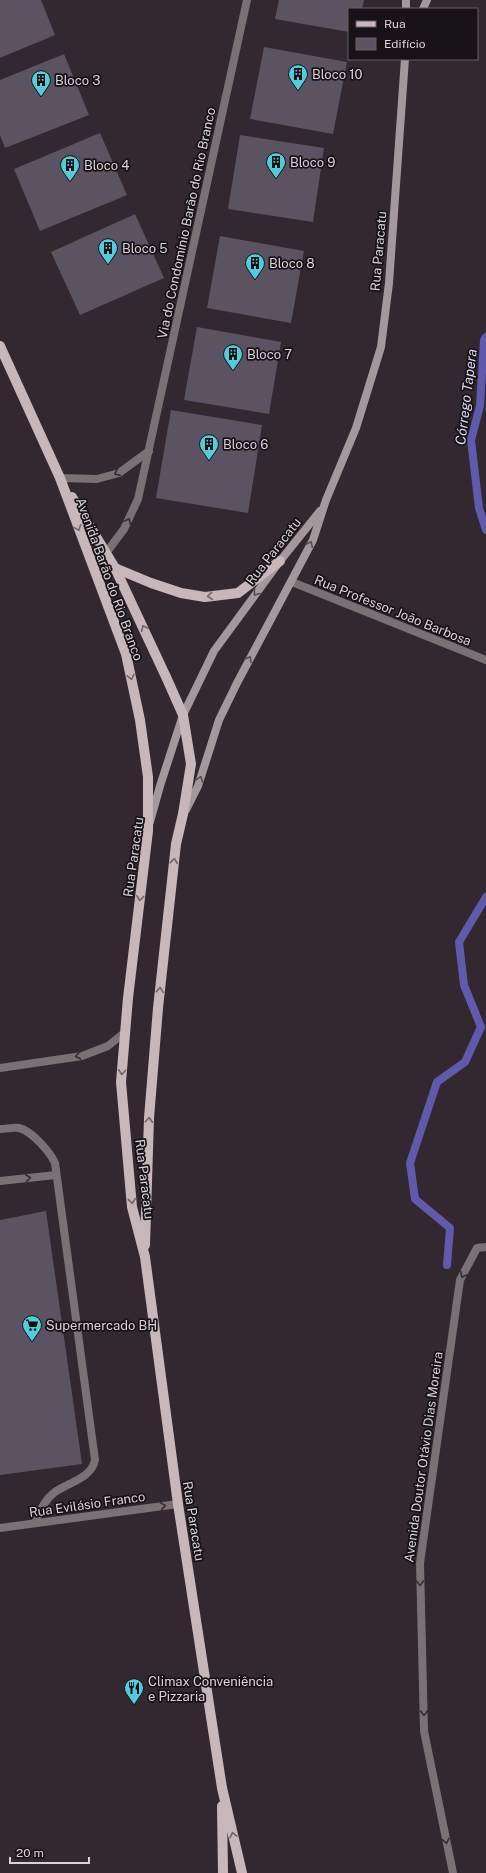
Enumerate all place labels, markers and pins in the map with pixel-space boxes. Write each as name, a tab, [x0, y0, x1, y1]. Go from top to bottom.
building icon: Bloco 10	[287, 63, 309, 91]
place label: Bloco 10	[312, 67, 362, 82]
building icon: Bloco 3	[30, 69, 52, 97]
place label: Bloco 3	[55, 73, 100, 88]
building icon: Bloco 9	[265, 151, 287, 179]
building icon: Bloco 4	[59, 154, 81, 182]
place label: Bloco 9	[290, 155, 335, 170]
place label: Bloco 4	[84, 158, 129, 173]
building icon: Bloco 5	[97, 237, 119, 265]
place label: Bloco 5	[122, 241, 167, 256]
building icon: Bloco 8	[244, 252, 266, 280]
place label: Bloco 8	[269, 256, 315, 271]
building icon: Bloco 7	[222, 343, 244, 371]
place label: Bloco 7	[247, 347, 292, 362]
building icon: Bloco 6	[198, 433, 220, 461]
place label: Bloco 6	[223, 437, 268, 452]
supermarket icon: Supermercado BH	[21, 1314, 43, 1342]
place label: Supermercado BH	[46, 1318, 157, 1333]
place label: Climax Conveniência e Pizzaria	[148, 1674, 273, 1704]
restaurant icon: Climax Conveniência e Pizzaria	[123, 1677, 145, 1705]

